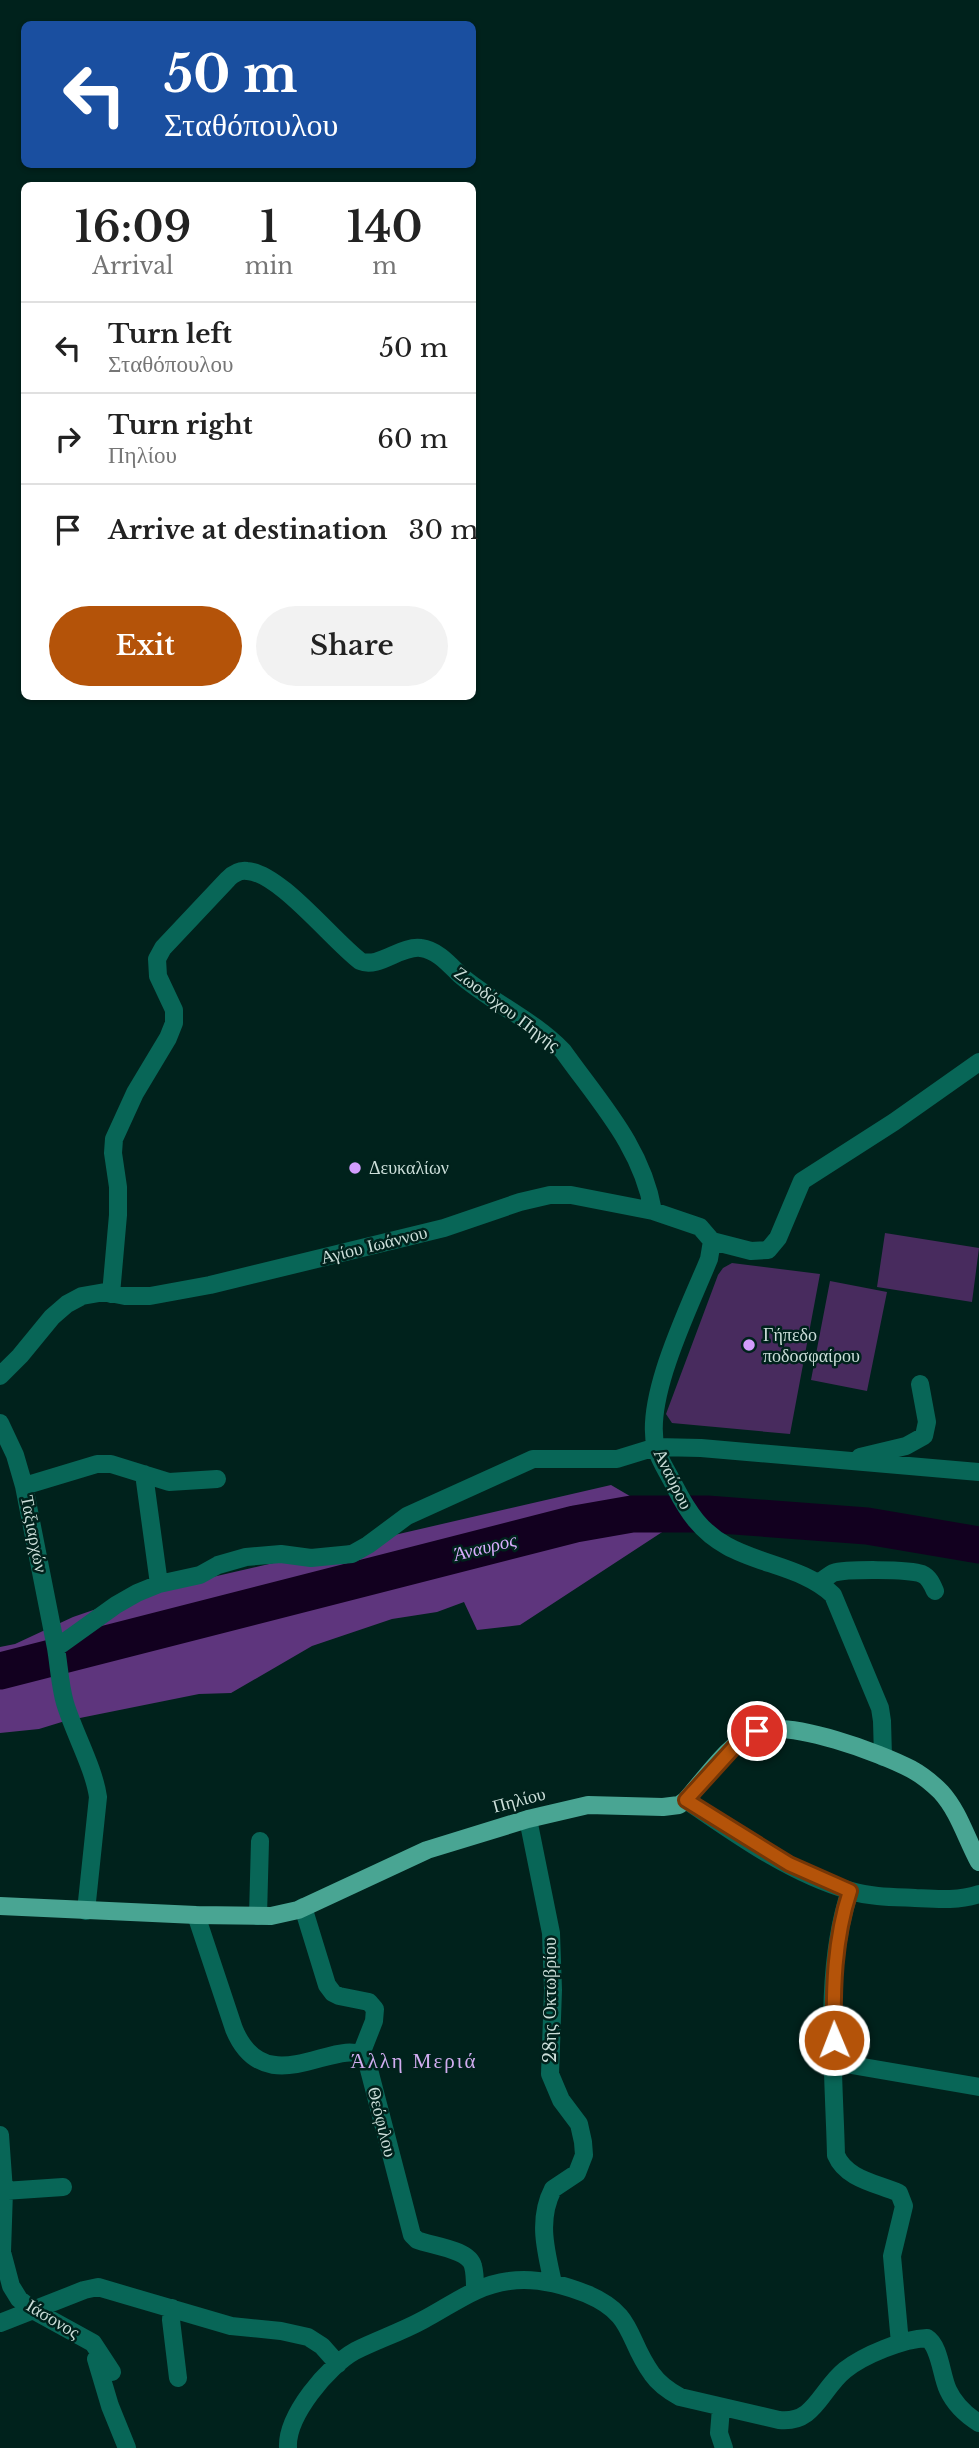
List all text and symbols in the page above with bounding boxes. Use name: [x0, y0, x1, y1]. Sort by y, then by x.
text: 50 m: [164, 44, 297, 105]
icon: left: [49, 49, 140, 140]
text: Σταθόπουλου: [164, 105, 338, 145]
text: 16:09: [74, 201, 192, 253]
text: 1: [260, 201, 278, 253]
text: 140: [346, 201, 423, 253]
text: Arrival: [92, 252, 174, 280]
text: min: [245, 252, 293, 280]
text: m: [372, 252, 397, 280]
text: Turn left: [108, 318, 232, 350]
icon: left: [49, 329, 87, 367]
text: 50 m: [379, 332, 448, 364]
text: Σταθόπουλου: [108, 350, 233, 378]
text: Turn right: [108, 409, 253, 441]
icon: right: [49, 420, 87, 458]
text: 60 m: [377, 423, 448, 455]
text: Πηλίου: [108, 441, 177, 469]
icon: arrive: [49, 511, 87, 549]
text: Arrive at destination: [108, 514, 388, 546]
text: 30 m: [409, 514, 478, 546]
button: Exit: [49, 606, 242, 686]
button: Share: [256, 606, 448, 686]
street label: Ζωοδόχου Πηγής: [450, 962, 564, 1056]
place label: Δευκαλίων: [369, 1157, 449, 1179]
marker: Δευκαλίων: [347, 1160, 363, 1176]
street label: Αγίου Ιωάννου: [318, 1221, 430, 1269]
place label: Γήπεδο ποδοσφαίρου: [763, 1324, 860, 1367]
marker: Γήπεδο ποδοσφαίρου: [741, 1337, 757, 1353]
street label: Αναύρου: [649, 1445, 697, 1513]
street label: Ταξιαρχών: [16, 1494, 52, 1574]
water label: Άναυρος: [449, 1528, 519, 1566]
pin: [727, 1701, 787, 1761]
icon: arrive: [738, 1712, 776, 1750]
street label: Πηλίου: [490, 1782, 548, 1818]
street label: 28ης Οκτωβρίου: [539, 1937, 561, 2063]
position arrow: [797, 2003, 871, 2077]
district label: Άλλη Μεριά: [351, 2048, 477, 2074]
street label: Θεόφιλου: [363, 2085, 401, 2159]
street label: Ιάσονος: [22, 2295, 84, 2343]

